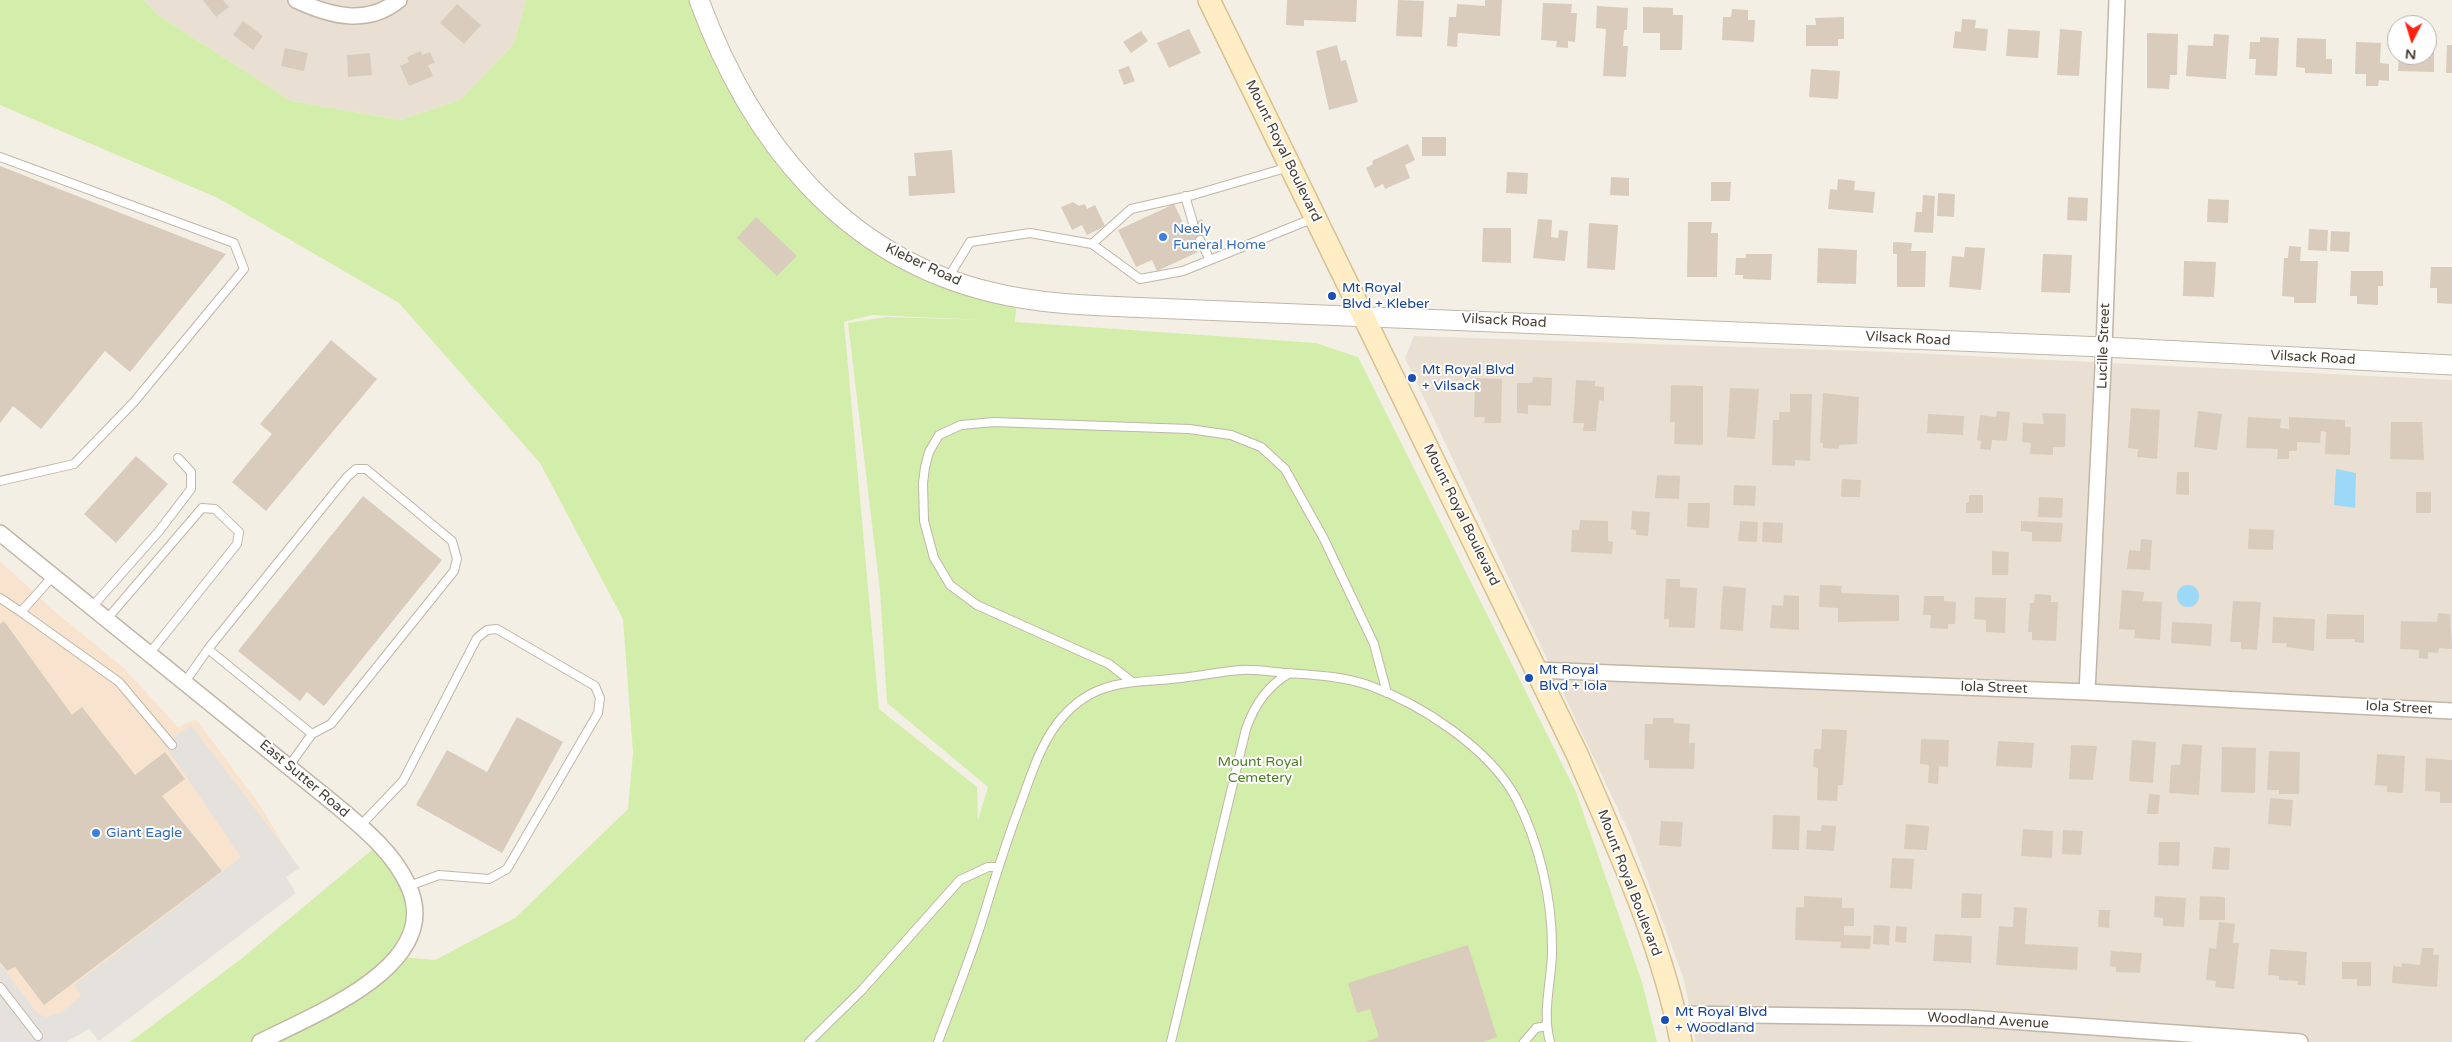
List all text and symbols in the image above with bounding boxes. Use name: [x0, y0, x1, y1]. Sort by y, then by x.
north arrow: [2387, 15, 2437, 65]
text: N: [2404, 45, 2417, 63]
street label: Mount Royal Boulevard: [1241, 77, 1325, 225]
place label: Neely Funeral Home: [1173, 221, 1266, 253]
marker: Neely Funeral Home: [1157, 231, 1169, 243]
street label: Kleber Road: [882, 240, 964, 290]
place label: Mt Royal Blvd + Kleber: [1342, 280, 1429, 312]
marker: Mt Royal Blvd + Kleber: [1326, 290, 1338, 302]
street label: Lucille Street: [2094, 303, 2114, 389]
street label: Vilsack Road: [1461, 310, 1547, 332]
street label: Vilsack Road: [1865, 328, 1951, 350]
street label: Vilsack Road: [2270, 347, 2356, 369]
place label: Mt Royal Blvd + Vilsack: [1422, 362, 1514, 394]
marker: Mt Royal Blvd + Vilsack: [1406, 372, 1418, 384]
street label: Mount Royal Boulevard: [1419, 441, 1503, 589]
place label: Mt Royal Blvd + Iola: [1539, 662, 1607, 694]
marker: Mt Royal Blvd + Iola: [1523, 672, 1535, 684]
street label: Iola Street: [1960, 678, 2028, 698]
street label: Iola Street: [2365, 698, 2433, 718]
street label: East Sutter Road: [256, 737, 352, 821]
park label: Mount Royal Cemetery: [1218, 754, 1302, 786]
street label: Mount Royal Boulevard: [1593, 807, 1665, 959]
place label: Giant Eagle: [106, 825, 182, 841]
marker: Giant Eagle: [90, 827, 102, 839]
place label: Mt Royal Blvd + Woodland: [1675, 1004, 1767, 1036]
street label: Woodland Avenue: [1927, 1009, 2049, 1033]
marker: Mt Royal Blvd + Woodland: [1659, 1014, 1671, 1026]

